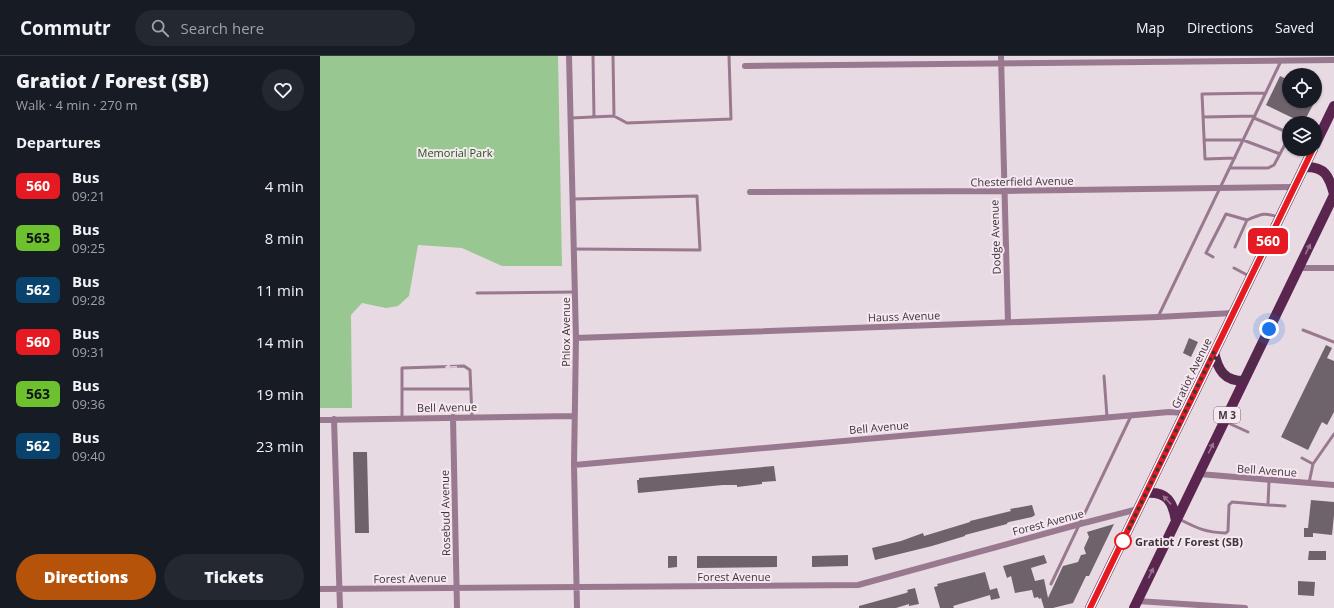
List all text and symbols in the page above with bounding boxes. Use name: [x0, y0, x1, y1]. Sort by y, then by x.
search box: [135, 10, 415, 46]
text: Commutr: [20, 15, 111, 41]
icon: search: [149, 17, 171, 39]
text: Search here: [181, 18, 264, 38]
text: Map: [1136, 18, 1165, 37]
text: Directions: [1187, 18, 1253, 37]
text: Saved: [1275, 18, 1314, 37]
text: Gratiot / Forest (SB): [16, 68, 209, 94]
map controls: [1282, 68, 1322, 156]
button: locate: [1282, 68, 1322, 108]
button: heart: [262, 69, 304, 111]
text: Walk · 4 min · 270 m: [16, 96, 138, 114]
button: layers: [1282, 116, 1322, 156]
text: Departures: [16, 132, 101, 152]
park label: Memorial Park: [418, 145, 493, 160]
text: Bus: [72, 167, 99, 187]
street label: Chesterfield Avenue: [970, 173, 1074, 189]
text: 560: [26, 176, 50, 195]
text: 4 min: [265, 176, 304, 196]
text: 09:21: [72, 187, 105, 205]
street label: Dodge Avenue: [986, 199, 1004, 275]
text: Bus: [72, 219, 99, 239]
text: 563: [26, 228, 50, 247]
text: 8 min: [265, 228, 304, 248]
line badge: 560: [1245, 228, 1291, 254]
text: 560: [1256, 231, 1280, 250]
text: 09:25: [72, 239, 105, 257]
one-way arrow: [1305, 244, 1311, 255]
text: Bus: [72, 271, 99, 291]
text: 562: [26, 280, 50, 299]
text: 11 min: [256, 280, 304, 300]
text: 09:28: [72, 291, 105, 309]
street label: Phlox Avenue: [558, 297, 573, 367]
street label: Hauss Avenue: [867, 307, 941, 325]
your location: [1259, 319, 1279, 339]
text: Bus: [72, 323, 99, 343]
text: 560: [26, 332, 50, 351]
text: 14 min: [256, 332, 304, 352]
street label: Gratiot Avenue: [1167, 335, 1215, 411]
text: 09:31: [72, 343, 105, 361]
one-way arrow: [445, 363, 457, 370]
text: Bus: [72, 375, 99, 395]
text: 563: [26, 384, 50, 403]
text: 19 min: [256, 384, 304, 404]
text: 09:36: [72, 395, 105, 413]
street label: Bell Avenue: [417, 399, 477, 415]
road number: M 3: [1214, 407, 1240, 423]
street label: Bell Avenue: [848, 417, 910, 437]
text: Bus: [72, 427, 99, 447]
text: 562: [26, 436, 50, 455]
text: 23 min: [256, 436, 304, 456]
one-way arrow: [1208, 442, 1214, 454]
text: 09:40: [72, 447, 105, 465]
street label: Bell Avenue: [1237, 460, 1297, 480]
street label: Rosebud Avenue: [437, 470, 453, 556]
one-way arrow: [1163, 495, 1172, 505]
street label: Forest Avenue: [1011, 505, 1085, 539]
marker: Gratiot / Forest (SB): [1114, 532, 1132, 550]
place label: Gratiot / Forest (SB): [1135, 534, 1243, 549]
button: Directions: [16, 554, 156, 600]
button: Tickets: [164, 554, 304, 600]
one-way arrow: [1148, 567, 1154, 579]
street label: Forest Avenue: [697, 569, 771, 584]
street label: Forest Avenue: [373, 570, 447, 586]

